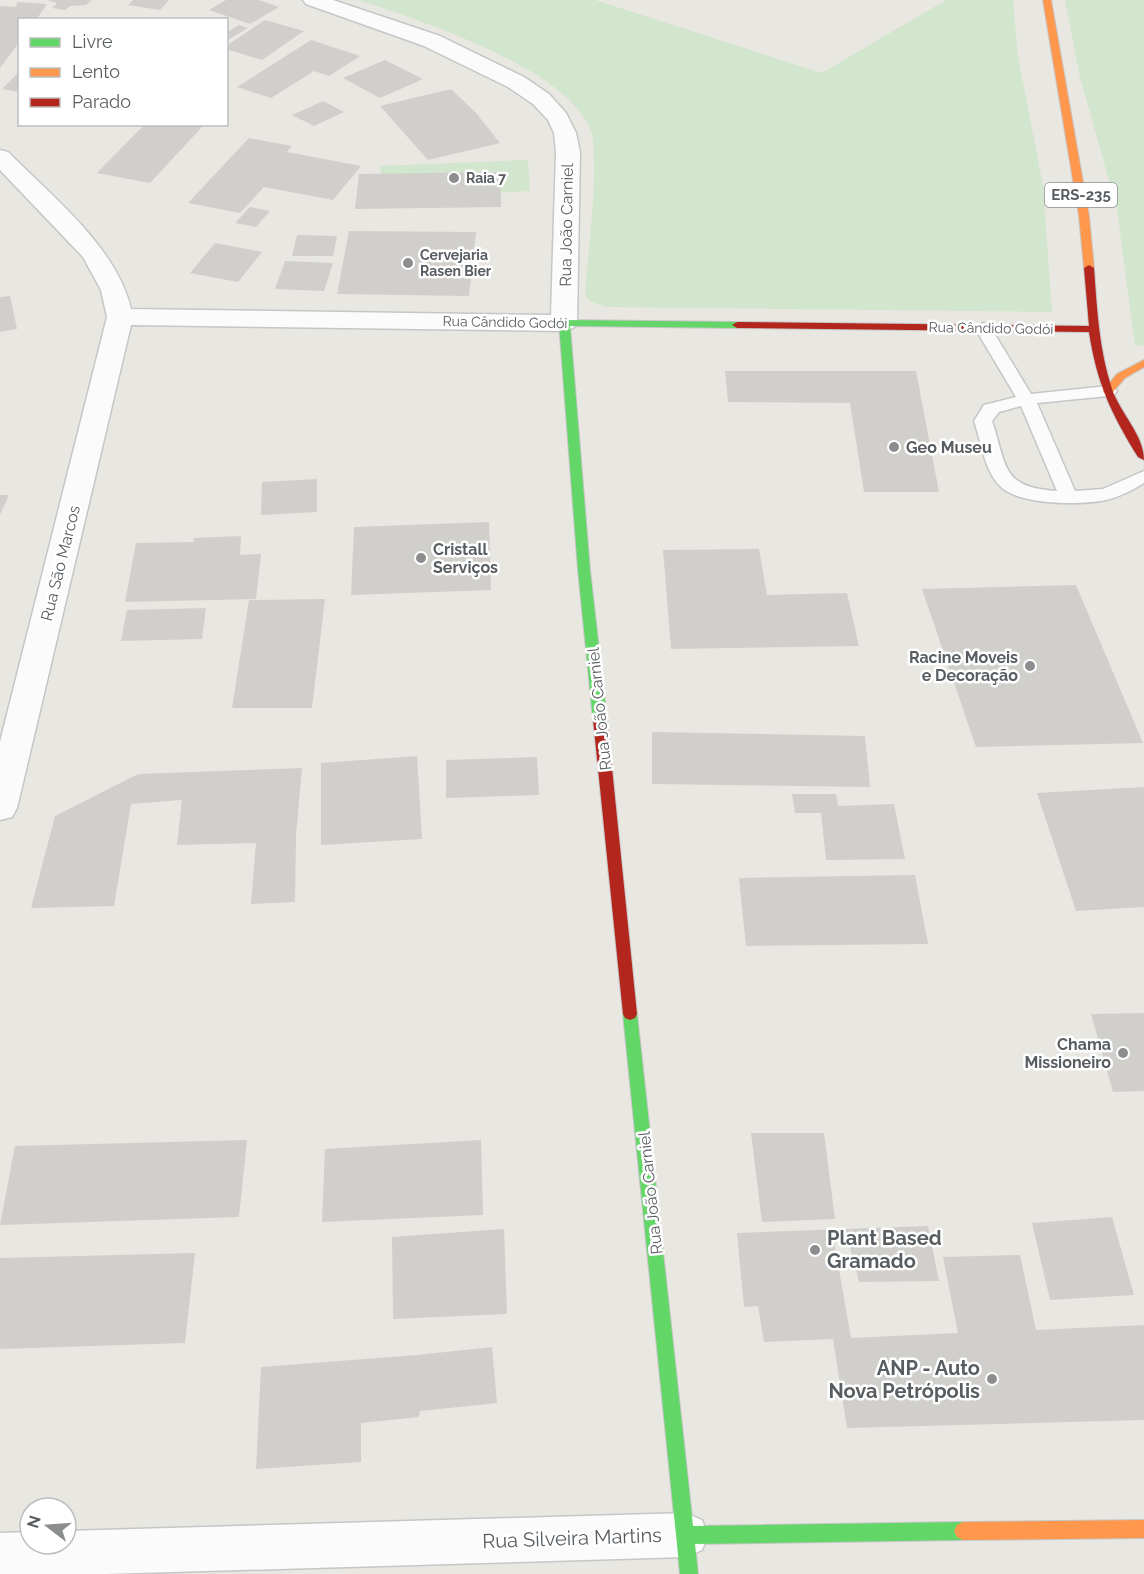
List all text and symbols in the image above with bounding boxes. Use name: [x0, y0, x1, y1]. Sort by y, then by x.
legend: [18, 18, 228, 126]
text: Livre: [72, 31, 113, 52]
text: Lento: [72, 61, 120, 82]
text: Parado: [72, 91, 131, 112]
street label: Rua João Carniel: [556, 162, 577, 287]
place label: Raia 7: [466, 170, 506, 186]
marker: Raia 7: [447, 171, 461, 185]
road number: ERS-235: [1045, 183, 1117, 207]
place label: Cervejaria Rasen Bier: [420, 247, 492, 279]
marker: Cervejaria Rasen Bier: [401, 256, 415, 270]
street label: Rua Cândido Godói: [442, 313, 568, 331]
street label: Rua Cândido Godói: [928, 319, 1054, 337]
place label: Geo Museu: [906, 438, 992, 457]
marker: Geo Museu: [887, 440, 901, 454]
street label: Rua São Marcos: [37, 503, 84, 623]
place label: Cristall Serviços: [433, 540, 498, 577]
marker: Cristall Serviços: [414, 551, 428, 565]
street label: Rua João Carniel: [584, 646, 615, 771]
place label: Racine Moveis e Decoração: [909, 648, 1018, 685]
marker: Racine Moveis e Decoração: [1023, 659, 1037, 673]
place label: Chama Missioneiro: [1024, 1035, 1111, 1072]
marker: Chama Missioneiro: [1116, 1046, 1130, 1060]
street label: Rua João Carniel: [635, 1130, 666, 1255]
place label: Plant Based Gramado: [827, 1226, 942, 1273]
marker: Plant Based Gramado: [808, 1243, 822, 1257]
place label: ANP - Auto Nova Petrópolis: [829, 1356, 980, 1403]
marker: ANP - Auto Nova Petrópolis: [985, 1372, 999, 1386]
north arrow: [18, 1496, 78, 1556]
text: N: [23, 1513, 45, 1530]
street label: Rua Silveira Martins: [482, 1523, 662, 1553]

